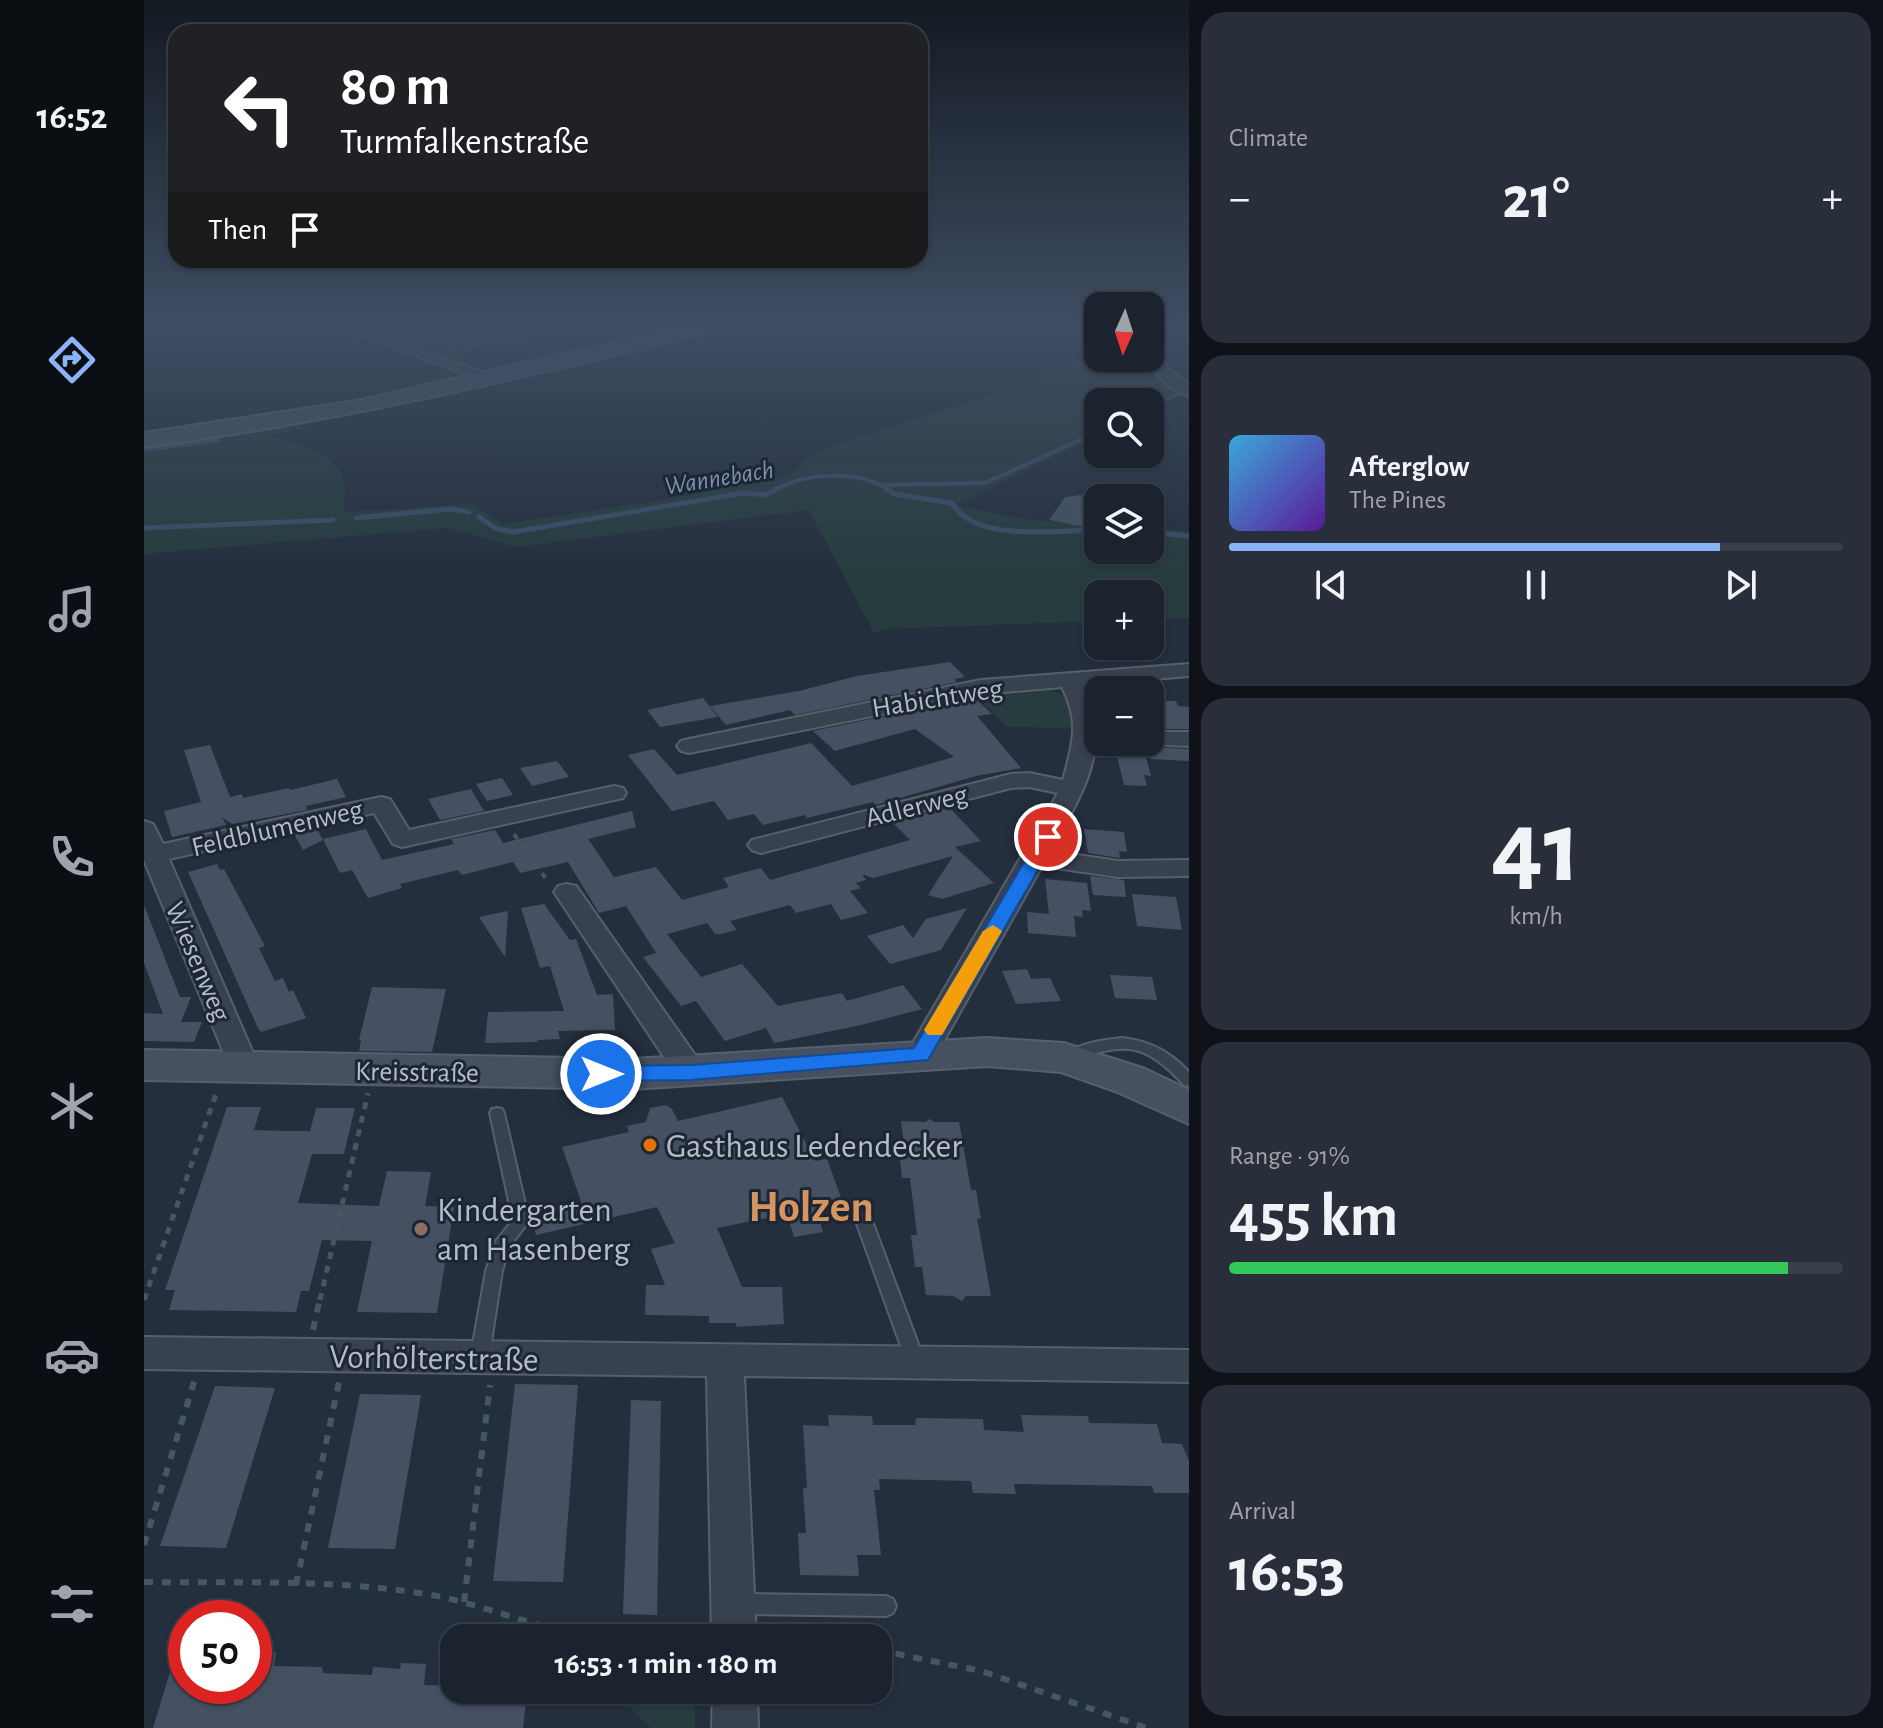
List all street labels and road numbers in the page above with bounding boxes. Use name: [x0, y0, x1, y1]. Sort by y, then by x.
street label: Habichtweg: [870, 675, 1005, 723]
street label: Adlerweg: [863, 781, 971, 833]
street label: Feldblumenweg: [189, 796, 366, 862]
street label: Wiesenweg: [160, 898, 235, 1026]
street label: Kreisstraße: [355, 1058, 479, 1088]
street label: Vorhölterstraße: [329, 1340, 539, 1378]

